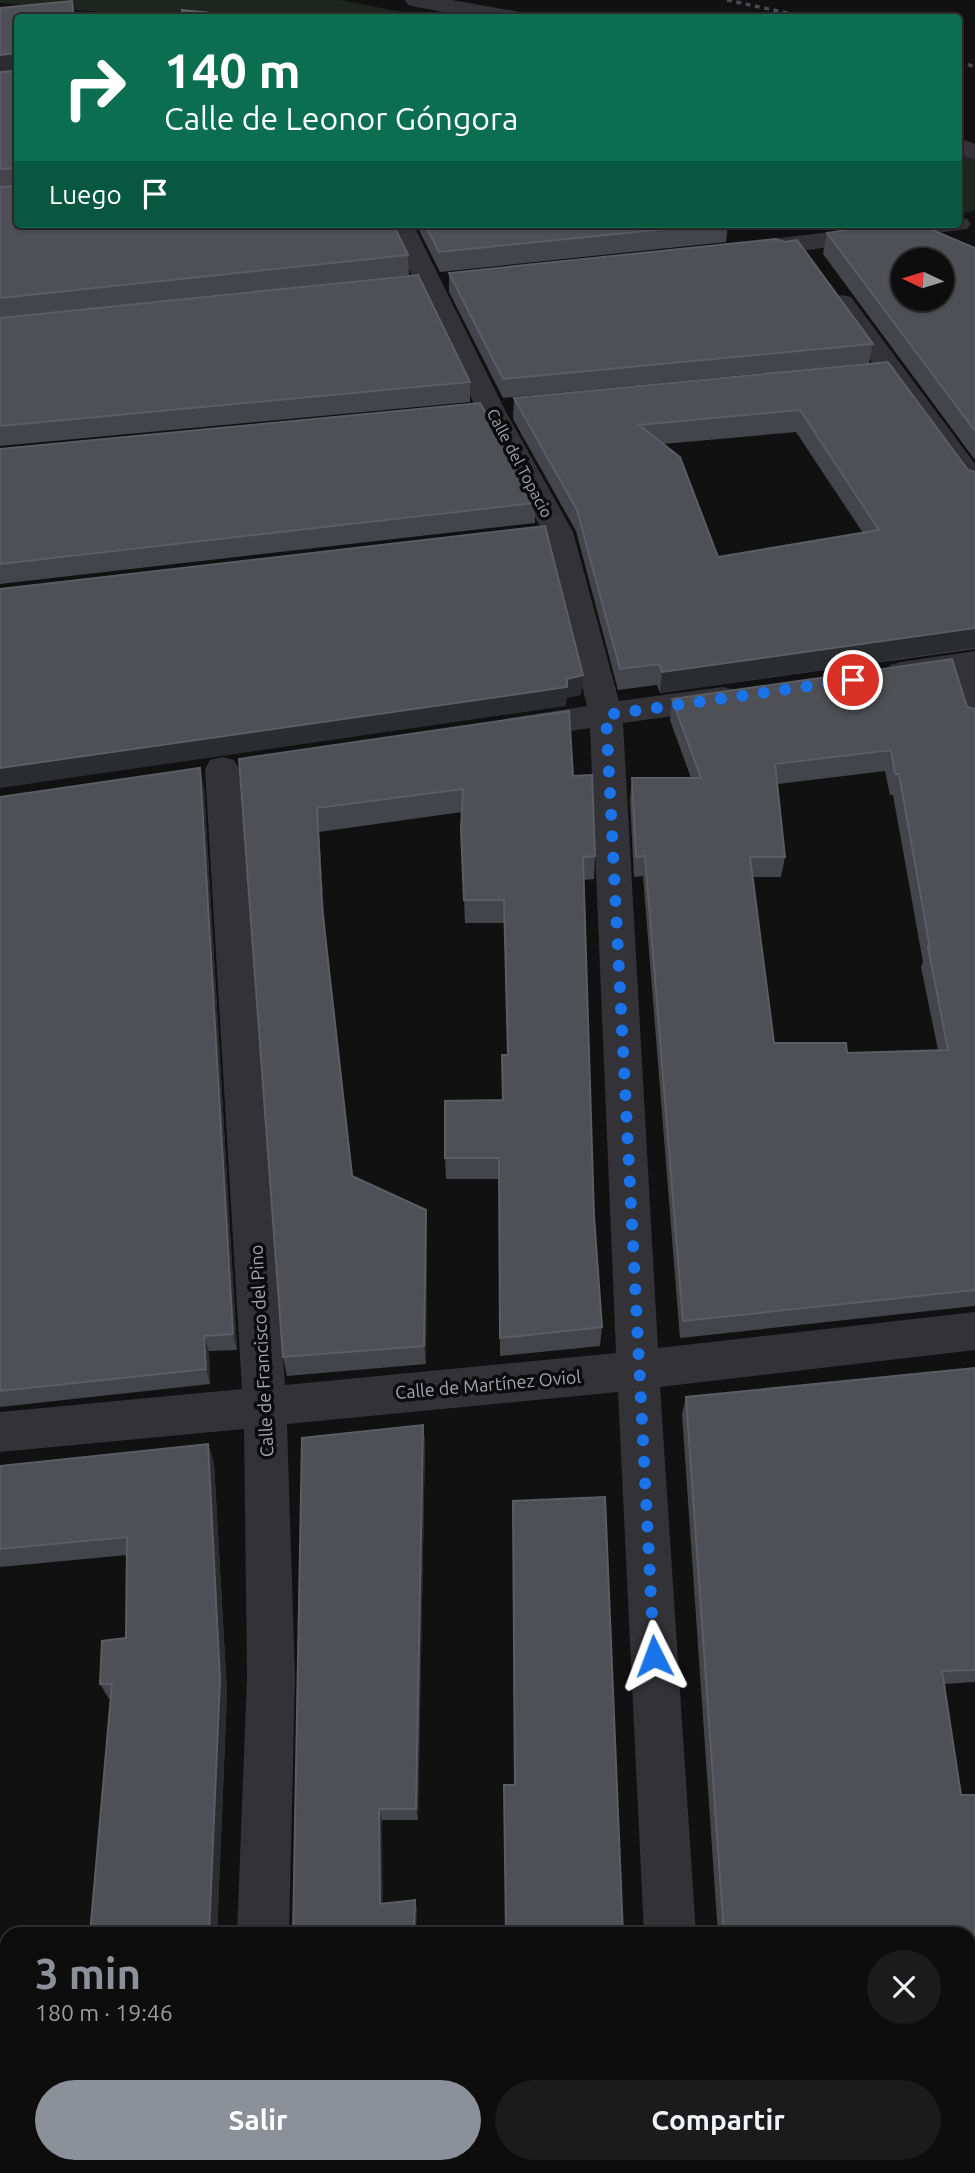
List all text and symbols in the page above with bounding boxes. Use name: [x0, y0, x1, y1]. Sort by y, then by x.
icon: right: [49, 42, 140, 133]
text: 140 m: [164, 42, 301, 97]
text: Calle de Leonor Góngora: [164, 100, 519, 136]
icon: arrive: [136, 175, 174, 213]
text: Luego: [49, 180, 122, 209]
north arrow: [891, 248, 954, 312]
map controls: [891, 248, 954, 311]
street label: Calle del Topacio: [484, 405, 556, 521]
pin: [823, 650, 883, 710]
icon: arrive: [834, 661, 872, 699]
street label: Calle de Francisco del Pino: [245, 1244, 277, 1458]
street label: Calle de Martínez Oviol: [394, 1366, 582, 1402]
position arrow: [617, 1619, 691, 1693]
text: 3 min: [35, 1950, 141, 1997]
button: close: [867, 1950, 941, 2024]
text: 180 m · 19:46: [35, 2000, 173, 2025]
button: Salir: [35, 2080, 481, 2160]
button: Compartir: [495, 2080, 941, 2160]

